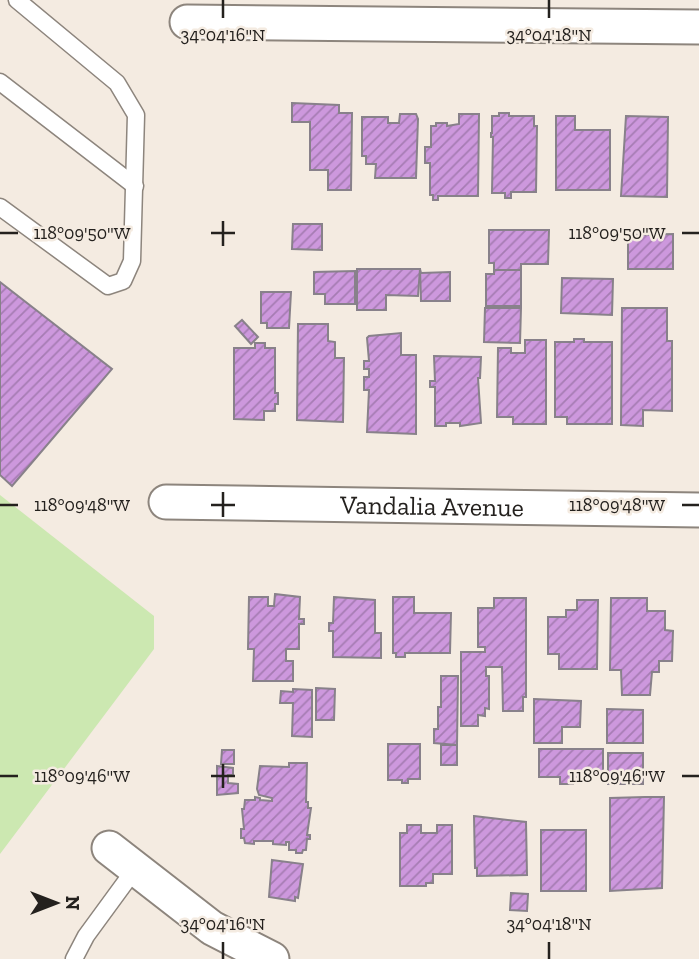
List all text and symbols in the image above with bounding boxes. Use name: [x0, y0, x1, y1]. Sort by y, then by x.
text: 34°04'16"N: [181, 24, 265, 46]
text: 34°04'18"N: [507, 24, 591, 46]
text: 118°09'50"W: [33, 222, 131, 244]
text: 118°09'50"W: [568, 222, 666, 244]
street label: Vandalia Avenue: [339, 489, 524, 523]
text: 118°09'48"W: [34, 494, 130, 516]
text: 118°09'48"W: [569, 494, 665, 516]
text: 118°09'46"W: [34, 765, 130, 787]
text: 118°09'46"W: [569, 765, 665, 787]
north arrow: [21, 868, 91, 938]
text: N: [61, 896, 84, 910]
text: 34°04'16"N: [181, 913, 265, 935]
text: 34°04'18"N: [507, 913, 591, 935]

